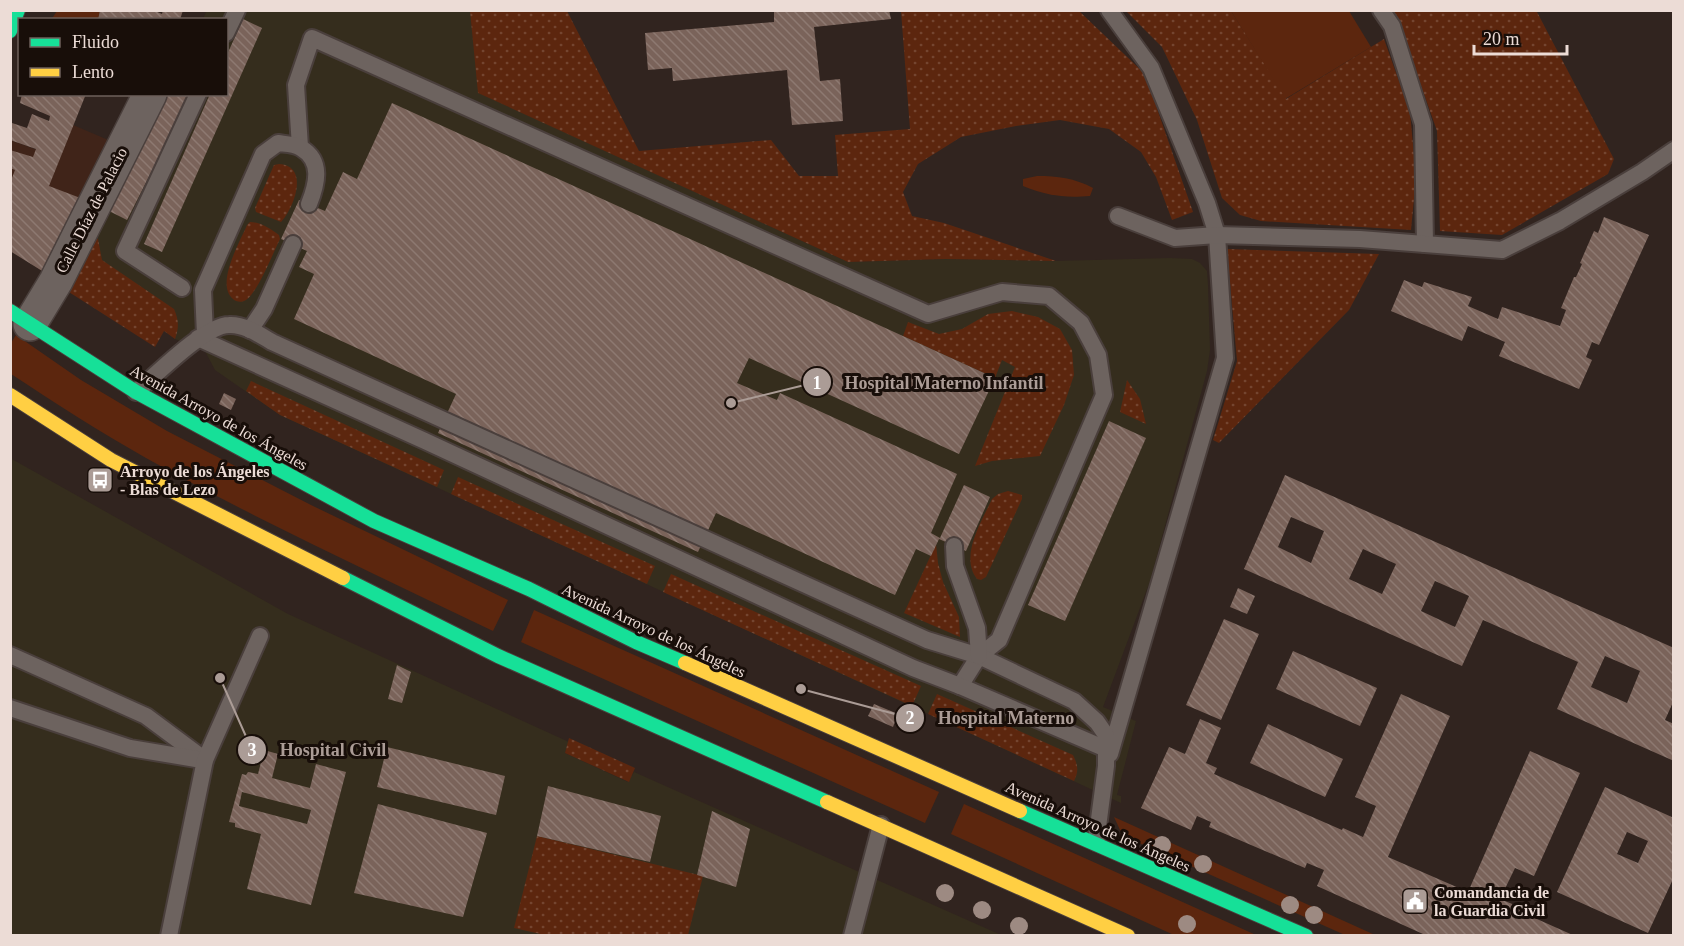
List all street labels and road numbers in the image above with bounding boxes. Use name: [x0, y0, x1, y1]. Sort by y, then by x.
street label: Calle Díaz de Palacio: [53, 145, 130, 276]
street label: Avenida Arroyo de los Ángeles: [126, 361, 311, 474]
street label: Avenida Arroyo de los Ángeles: [559, 579, 749, 681]
street label: Avenida Arroyo de los Ángeles: [1002, 777, 1193, 876]

